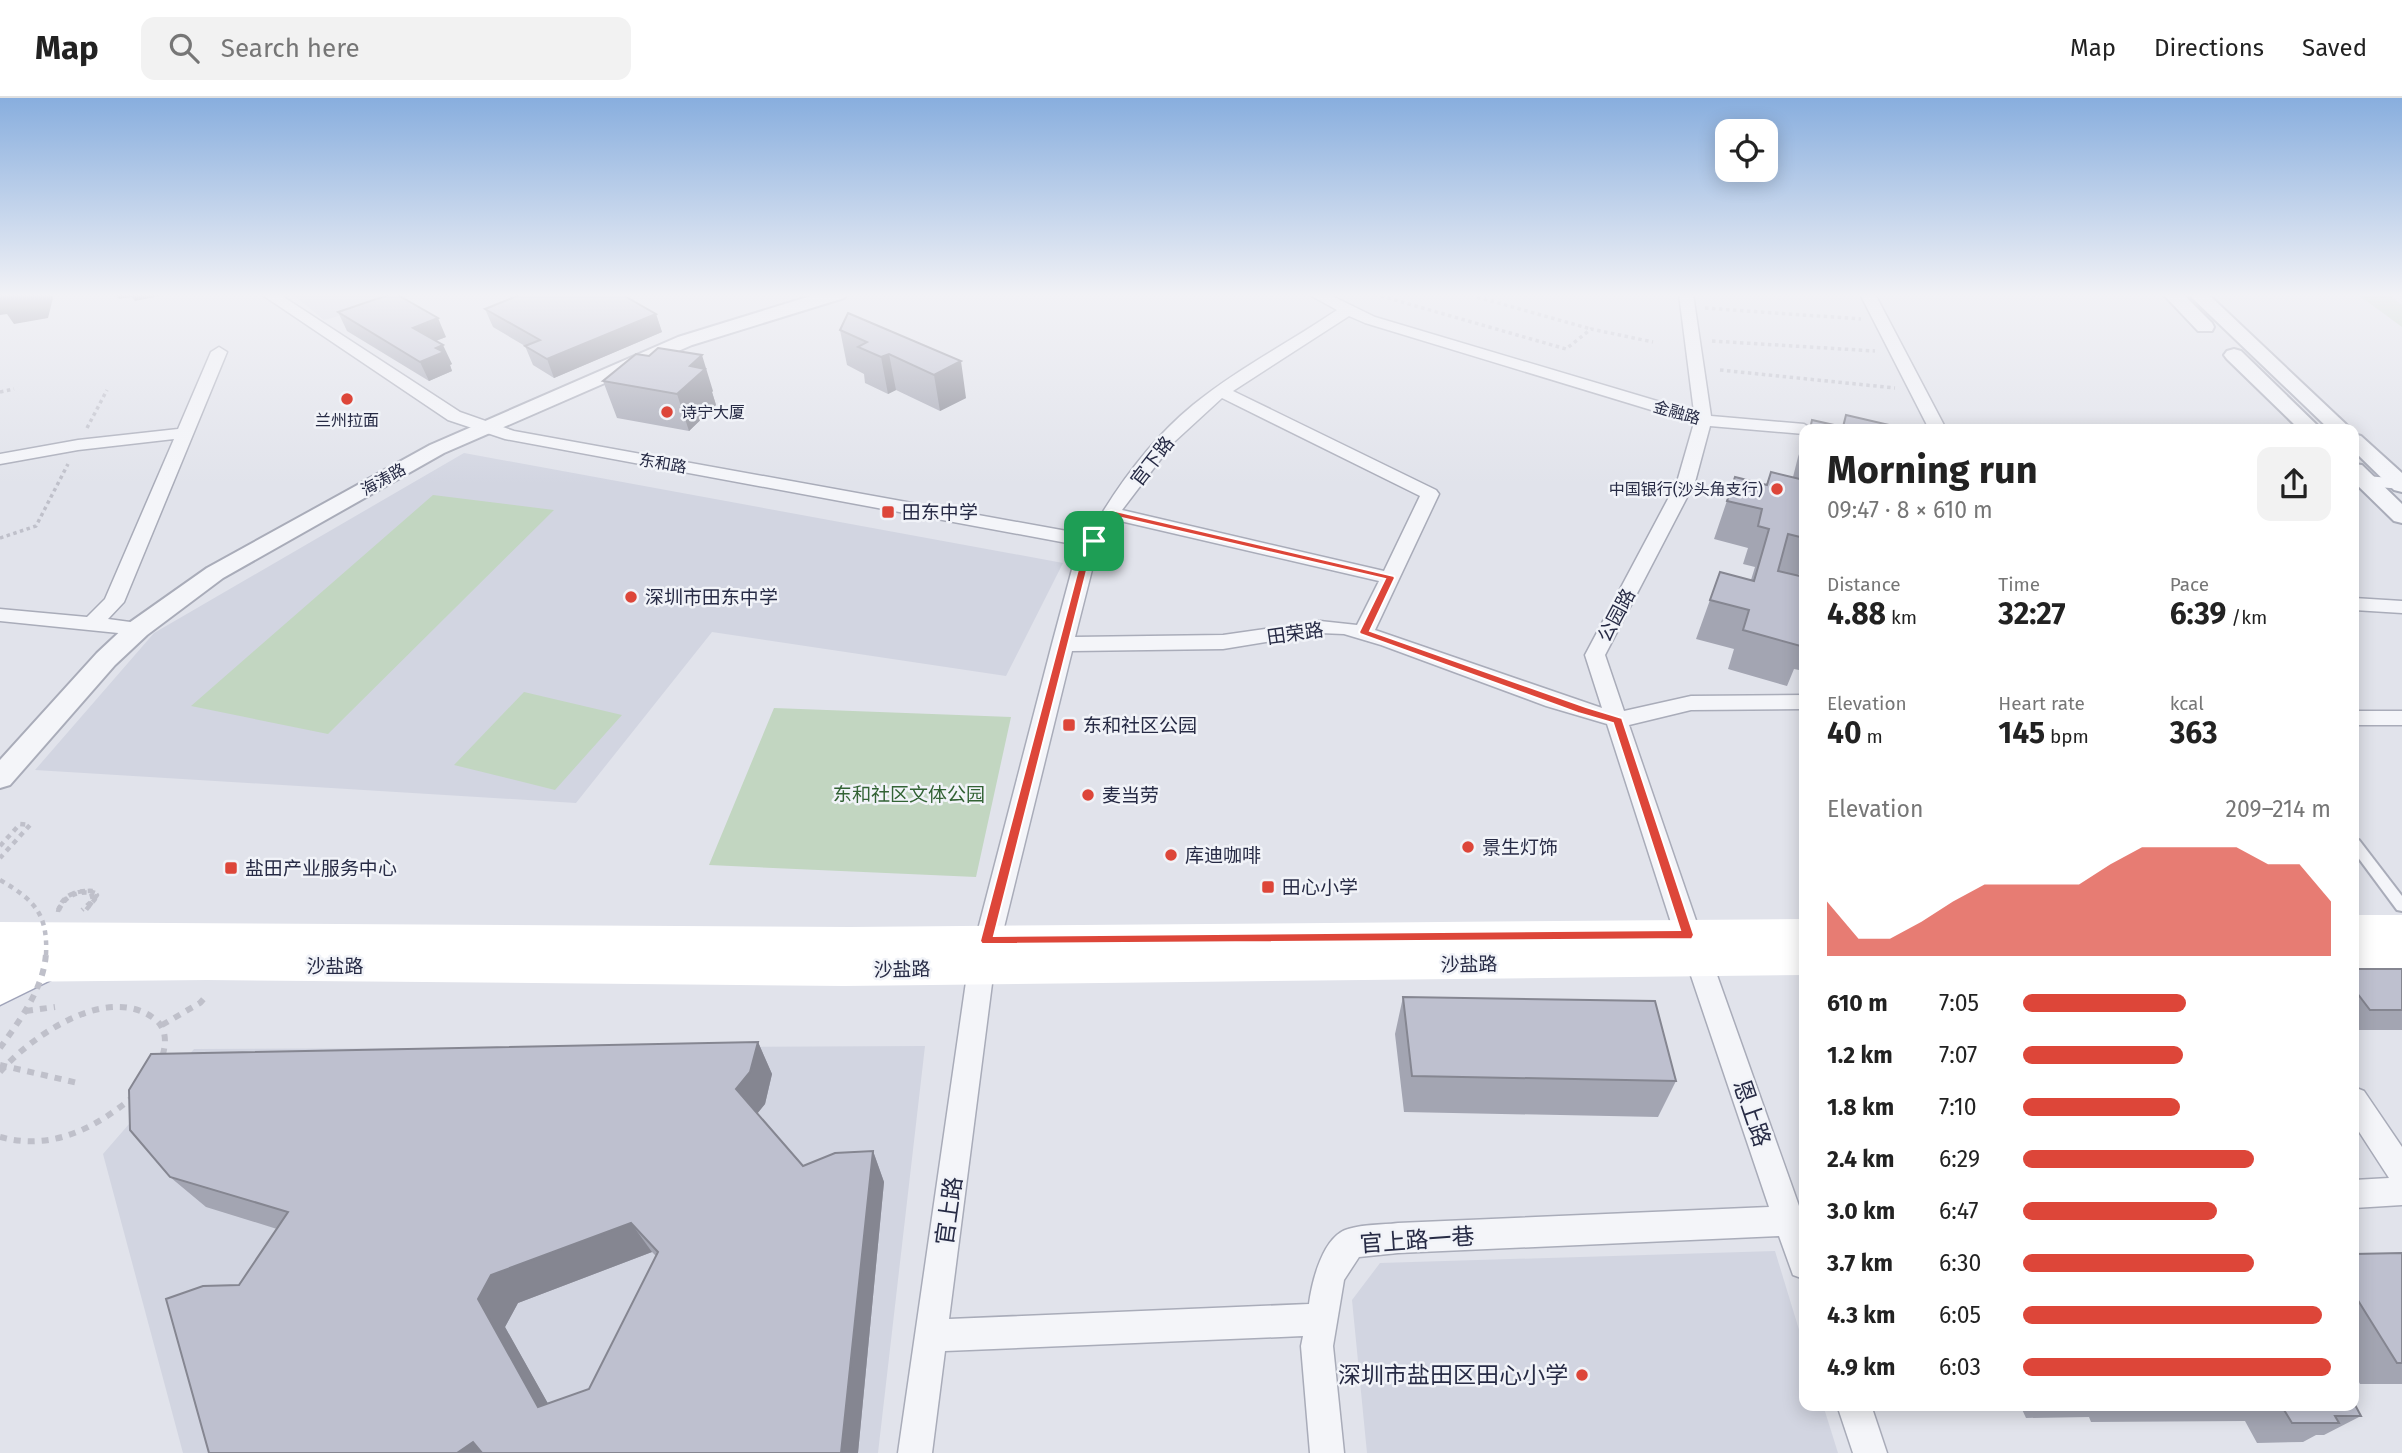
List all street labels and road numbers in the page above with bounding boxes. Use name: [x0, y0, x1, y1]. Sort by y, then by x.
street label: 金融路: [1651, 397, 1703, 428]
street label: 官下路: [1126, 432, 1179, 491]
street label: 东和路: [638, 450, 688, 477]
street label: 海涛路: [358, 459, 409, 499]
street label: 公园路: [1593, 585, 1640, 646]
street label: 田荣路: [1265, 618, 1325, 649]
street label: 沙盐路: [1440, 953, 1498, 976]
street label: 沙盐路: [306, 955, 364, 978]
street label: 沙盐路: [873, 958, 931, 981]
street label: 恩上路: [1728, 1076, 1776, 1150]
street label: 官上路: [930, 1175, 968, 1247]
street label: 官上路一巷: [1359, 1222, 1475, 1258]

